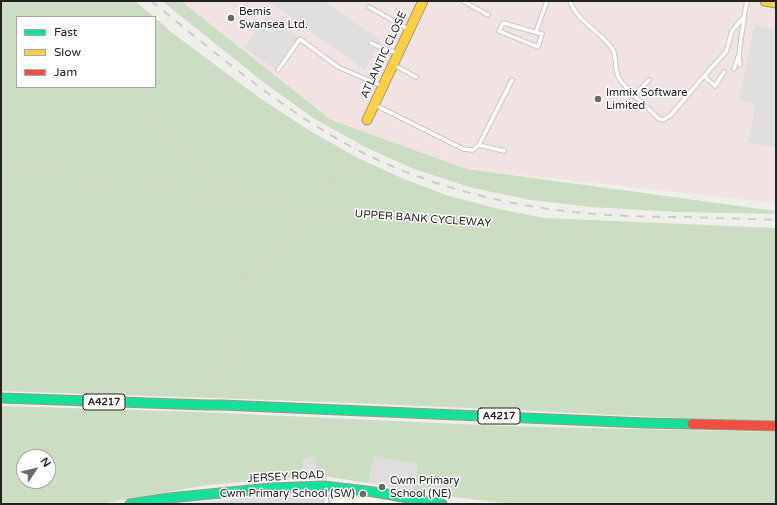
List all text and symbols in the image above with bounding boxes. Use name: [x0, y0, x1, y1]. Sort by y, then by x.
place label: Bemis Swansea Ltd.: [239, 5, 308, 31]
street label: ATLANTIC CLOSE: [358, 9, 410, 101]
marker: Bemis Swansea Ltd.: [226, 13, 236, 23]
legend: [16, 16, 156, 88]
text: Fast: [54, 25, 77, 39]
text: Slow: [54, 45, 81, 59]
text: Jam: [54, 65, 77, 79]
place label: Immix Software Limited: [606, 86, 688, 112]
marker: Immix Software Limited: [593, 94, 603, 104]
street label: UPPER BANK CYCLEWAY: [354, 208, 492, 230]
road number: A4217: [83, 394, 125, 410]
road number: A4217: [478, 408, 520, 424]
north arrow: [16, 449, 56, 489]
text: N: [38, 455, 53, 470]
street label: JERSEY ROAD: [247, 468, 325, 486]
place label: Cwm Primary School (NE): [390, 474, 459, 500]
marker: Cwm Primary School (NE): [377, 482, 387, 492]
place label: Cwm Primary School (SW): [220, 487, 355, 501]
marker: Cwm Primary School (SW): [358, 489, 368, 499]

